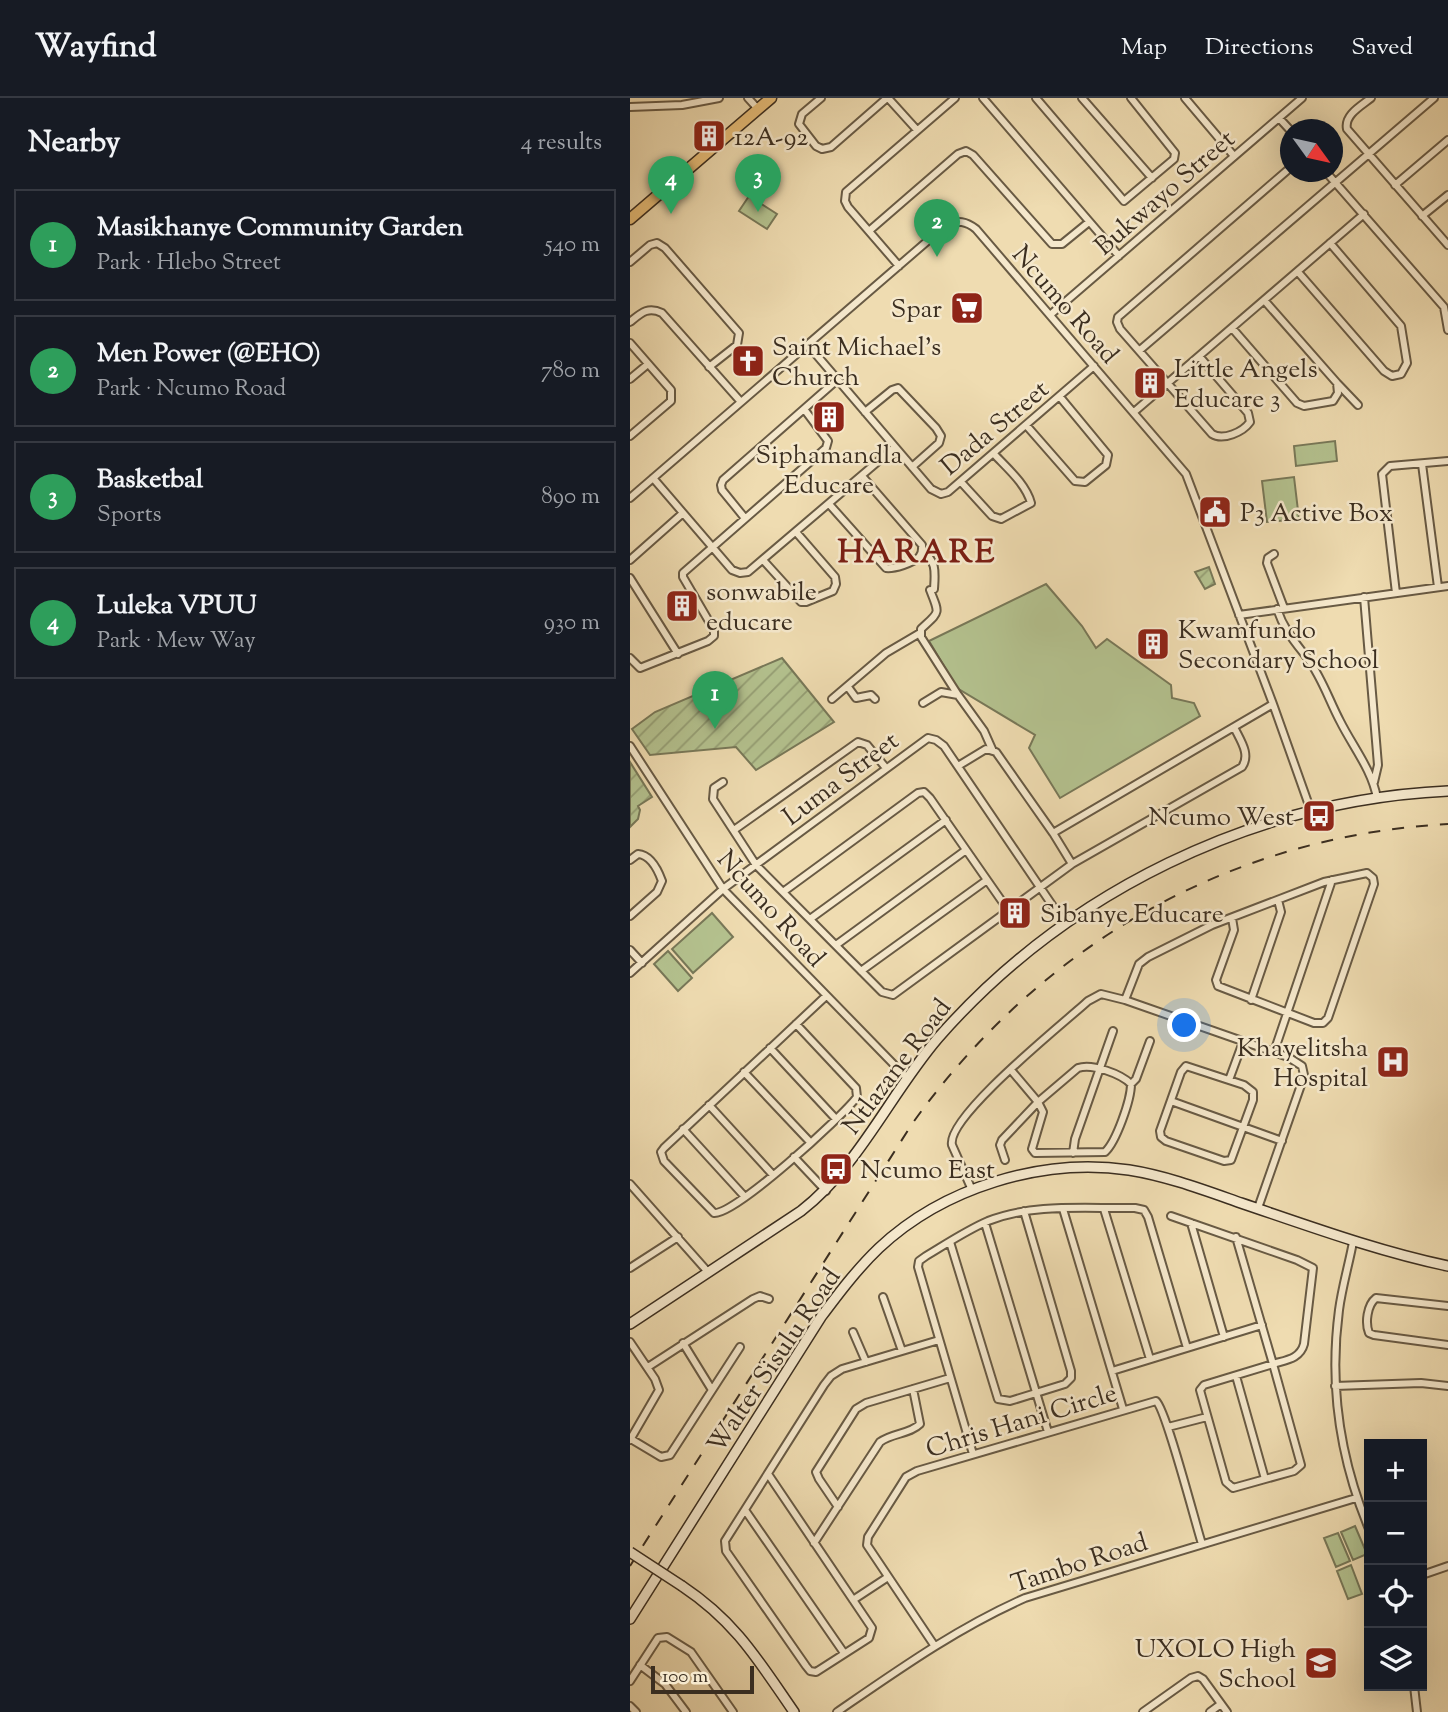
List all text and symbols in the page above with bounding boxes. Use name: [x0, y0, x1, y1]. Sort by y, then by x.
text: Wayfind: [35, 24, 157, 72]
text: Map: [1121, 31, 1167, 65]
text: Directions: [1205, 31, 1313, 65]
text: Saved: [1351, 31, 1413, 65]
building icon: 12A-92: [690, 117, 728, 155]
north arrow: [1280, 119, 1343, 182]
place label: 12A-92: [734, 120, 809, 157]
text: Nearby: [28, 122, 120, 165]
street label: Bukwayo Street: [1087, 122, 1244, 265]
text: 4 results: [521, 127, 602, 160]
pin: 3: [735, 154, 781, 212]
pin: 4: [648, 156, 694, 214]
pin: 2: [914, 199, 960, 257]
text: Masikhanye Community Garden: [97, 210, 463, 247]
text: 1: [49, 229, 57, 262]
text: 540 m: [545, 229, 600, 262]
street label: Ncumo Road: [1002, 238, 1126, 373]
text: Park · Hlebo Street: [97, 247, 281, 280]
supermarket icon: Spar: [948, 289, 986, 327]
place label: Spar: [891, 292, 942, 329]
place label: Saint Michael's Church: [772, 330, 941, 397]
text: Men Power (@EHO): [97, 336, 321, 373]
church icon: Saint Michael's Church: [729, 342, 767, 380]
place label: Little Angels Educare 3: [1174, 352, 1318, 419]
text: 2: [48, 355, 58, 388]
text: 780 m: [541, 355, 600, 388]
building icon: Little Angels Educare 3: [1131, 364, 1169, 402]
street label: Dada Street: [933, 372, 1058, 485]
text: Park · Ncumo Road: [97, 373, 286, 406]
building icon: Siphamandla Educare: [810, 398, 848, 436]
place label: Siphamandla Educare: [756, 438, 902, 505]
text: Basketbal: [97, 462, 203, 499]
text: 3: [48, 481, 58, 514]
text: 890 m: [541, 481, 600, 514]
public building icon: P3 Active Box: [1196, 493, 1234, 531]
place label: P3 Active Box: [1240, 496, 1393, 533]
text: Sports: [97, 499, 162, 532]
district label: HARARE: [837, 530, 997, 578]
place label: sonwabile educare: [706, 575, 817, 642]
building icon: sonwabile educare: [663, 587, 701, 625]
text: Luleka VPUU: [97, 588, 256, 625]
text: 4: [47, 607, 59, 640]
text: 930 m: [544, 607, 600, 640]
place label: Kwamfundo Secondary School: [1178, 613, 1379, 680]
text: Park · Mew Way: [97, 625, 256, 658]
building icon: Kwamfundo Secondary School: [1134, 625, 1172, 663]
pin: 1: [692, 671, 738, 729]
street label: Luma Street: [776, 724, 907, 836]
bus stop icon: Ncumo West: [1300, 797, 1338, 835]
place label: Ncumo West: [1148, 800, 1294, 837]
street label: Ncumo Road: [707, 843, 833, 977]
building icon: Sibanye Educare: [996, 894, 1034, 932]
place label: Sibanye Educare: [1040, 897, 1224, 934]
street label: Ntlazane Road: [835, 992, 962, 1143]
your location: [1167, 1008, 1201, 1042]
place label: Khayelitsha Hospital: [1237, 1031, 1368, 1098]
hospital icon: Khayelitsha Hospital: [1374, 1043, 1412, 1081]
bus stop icon: Ncumo East: [817, 1150, 855, 1188]
place label: Ncumo East: [860, 1153, 995, 1190]
street label: Walter Sisulu Road: [699, 1261, 851, 1462]
street label: Chris Hani Circle: [922, 1376, 1122, 1469]
map controls: [1364, 1439, 1427, 1691]
button: +: [1364, 1439, 1427, 1502]
button: −: [1364, 1502, 1427, 1565]
street label: Tambo Road: [1007, 1525, 1153, 1604]
button: locate: [1364, 1565, 1427, 1628]
button: layers: [1364, 1628, 1427, 1691]
place label: UXOLO High School: [1135, 1632, 1296, 1699]
school or university icon: UXOLO High School: [1302, 1644, 1340, 1682]
scale bar: [651, 1663, 754, 1695]
text: 100 m: [662, 1664, 708, 1691]

